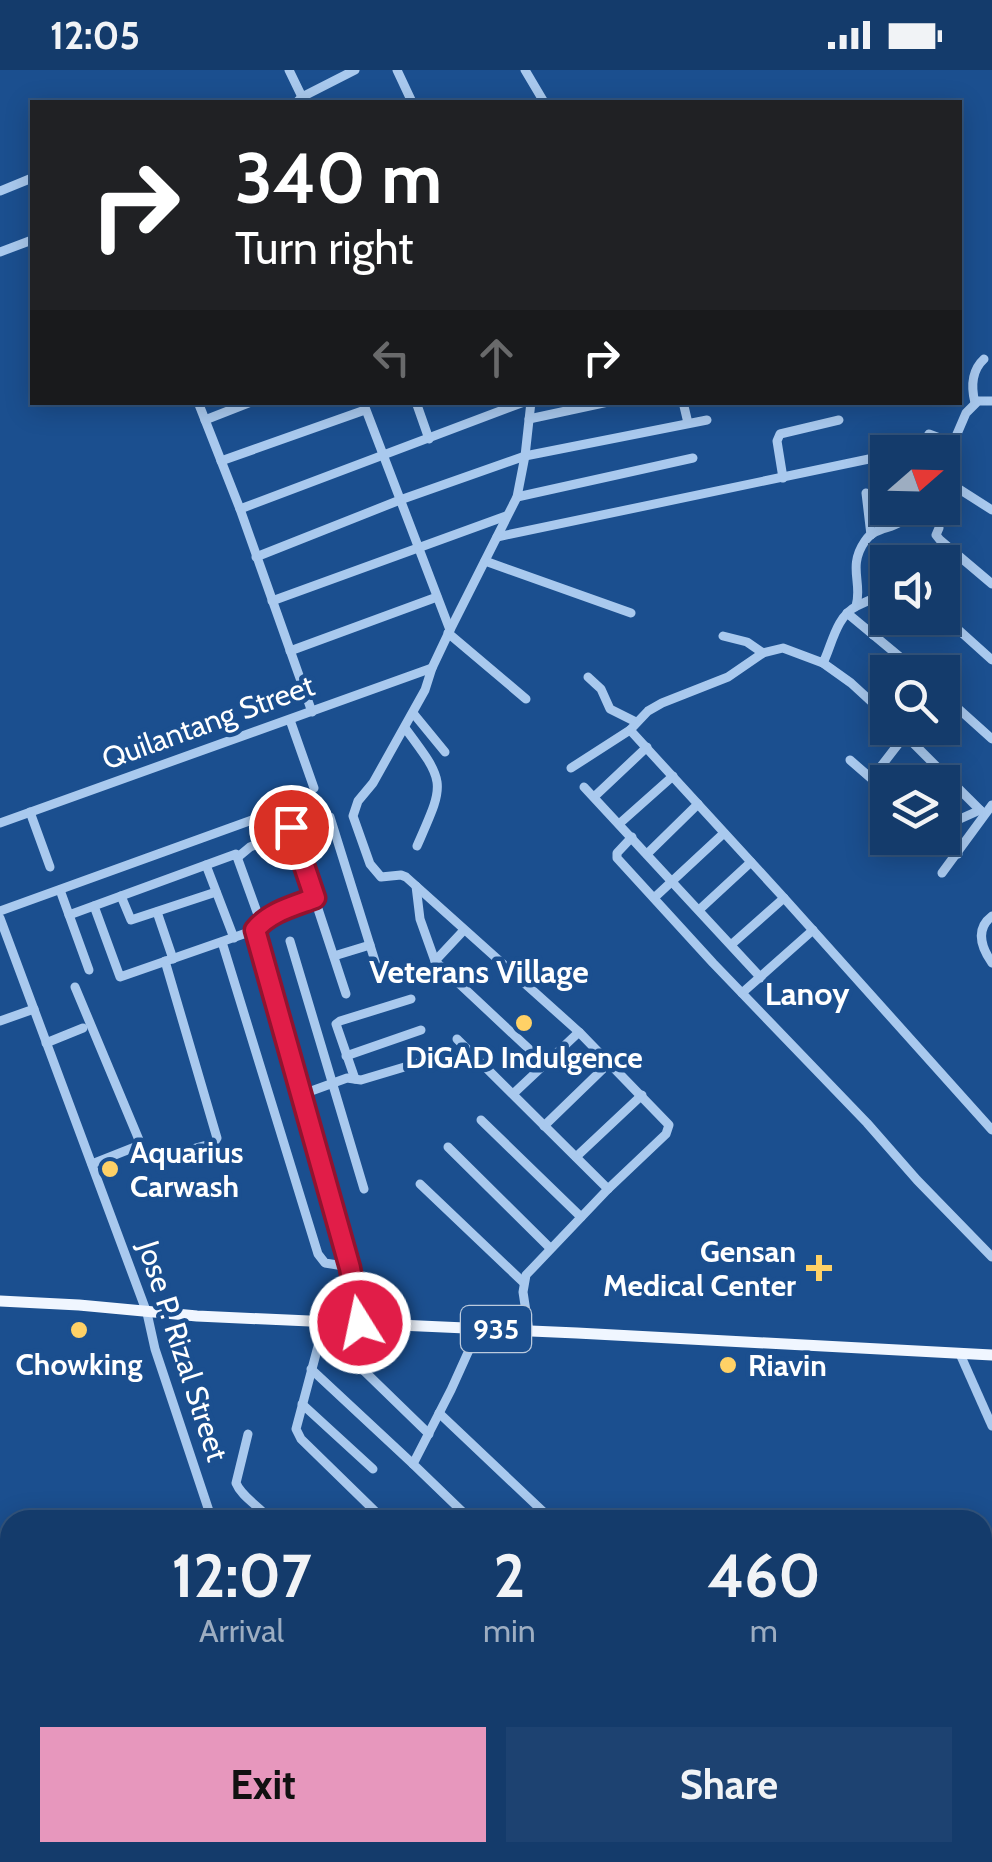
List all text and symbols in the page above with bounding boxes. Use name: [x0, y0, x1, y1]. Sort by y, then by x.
text: 12:05: [50, 12, 140, 59]
text: 340 m: [235, 135, 442, 221]
icon: right: [70, 140, 200, 270]
text: Turn right: [235, 221, 414, 275]
icon: left: [364, 330, 419, 385]
icon: ahead: [469, 330, 524, 385]
icon: right: [574, 330, 629, 385]
north arrow: [870, 435, 960, 525]
map controls: [870, 435, 960, 855]
button: sound: [870, 545, 960, 635]
button: search: [870, 655, 960, 745]
street label: Quilantang Street: [97, 666, 319, 778]
button: layers: [870, 765, 960, 855]
pin: [249, 785, 334, 870]
icon: arrive: [264, 800, 319, 855]
district label: Veterans Village: [369, 952, 589, 991]
district label: Lanoy: [765, 974, 850, 1013]
marker: DiGAD Indulgence: [513, 1012, 535, 1034]
place label: DiGAD Indulgence: [405, 1039, 643, 1076]
place label: Aquarius Carwash: [130, 1134, 243, 1205]
marker: Aquarius Carwash: [99, 1158, 121, 1180]
place label: Gensan Medical Center: [603, 1233, 796, 1304]
street label: Jose P. Rizal Street: [130, 1235, 236, 1466]
marker: Gensan Medical Center: [806, 1255, 832, 1281]
position arrow: [308, 1271, 412, 1375]
road number: 935: [461, 1306, 531, 1352]
marker: Chowking: [68, 1319, 90, 1341]
place label: Chowking: [16, 1346, 142, 1383]
place label: Riavin: [748, 1347, 827, 1384]
marker: Riavin: [717, 1354, 739, 1376]
text: 12:07: [171, 1539, 312, 1612]
text: 2: [494, 1539, 525, 1612]
text: 460: [707, 1539, 821, 1612]
text: Arrival: [199, 1611, 284, 1650]
text: min: [483, 1611, 536, 1650]
text: m: [750, 1611, 778, 1650]
button: Exit: [40, 1727, 486, 1842]
button: Share: [506, 1727, 952, 1842]

